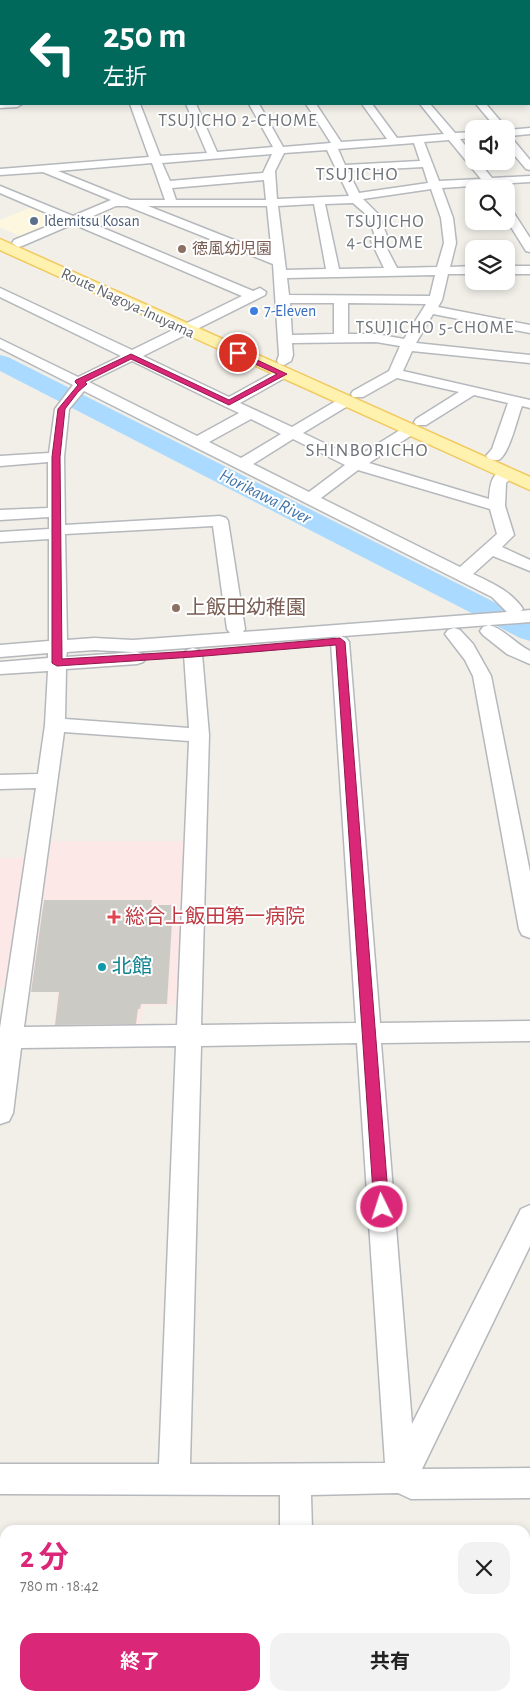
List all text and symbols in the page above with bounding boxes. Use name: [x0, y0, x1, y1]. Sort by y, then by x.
text: 250 m: [103, 19, 186, 54]
icon: left: [20, 20, 85, 85]
text: 左折: [103, 66, 147, 88]
district label: TSUJICHO 2-CHOME: [158, 112, 318, 130]
map controls: [465, 120, 515, 290]
button: sound: [465, 120, 515, 170]
district label: TSUJICHO: [315, 165, 399, 184]
button: search: [465, 180, 515, 230]
place label: Idemitsu Kosan: [44, 213, 140, 229]
district label: TSUJICHO 4-CHOME: [345, 213, 425, 252]
marker: Idemitsu Kosan: [28, 215, 40, 227]
place label: 徳風幼児園: [192, 240, 272, 257]
button: layers: [465, 240, 515, 290]
marker: 徳風幼児園: [176, 243, 188, 255]
street label: Route Nagoya-Inuyama: [58, 265, 197, 342]
place label: 7-Eleven: [264, 303, 316, 319]
marker: 7-Eleven: [248, 305, 260, 317]
district label: TSUJICHO 5-CHOME: [356, 319, 514, 337]
pin: [217, 332, 259, 374]
icon: arrive: [224, 339, 252, 367]
district label: SHINBORICHO: [305, 441, 429, 460]
water label: Horikawa River: [216, 466, 315, 528]
place label: 上飯田幼稚園: [186, 597, 306, 618]
marker: 上飯田幼稚園: [170, 602, 182, 614]
place label: 総合上飯田第一病院: [125, 905, 305, 927]
marker: 総合上飯田第一病院: [107, 910, 121, 924]
place label: 北館: [112, 956, 152, 977]
marker: 北館: [96, 961, 108, 973]
position arrow: [355, 1180, 407, 1232]
button: close: [458, 1542, 510, 1594]
text: 2 分: [20, 1543, 69, 1573]
text: 780 m · 18:42: [20, 1578, 99, 1594]
button: 終了: [20, 1633, 260, 1691]
button: 共有: [270, 1633, 510, 1691]

